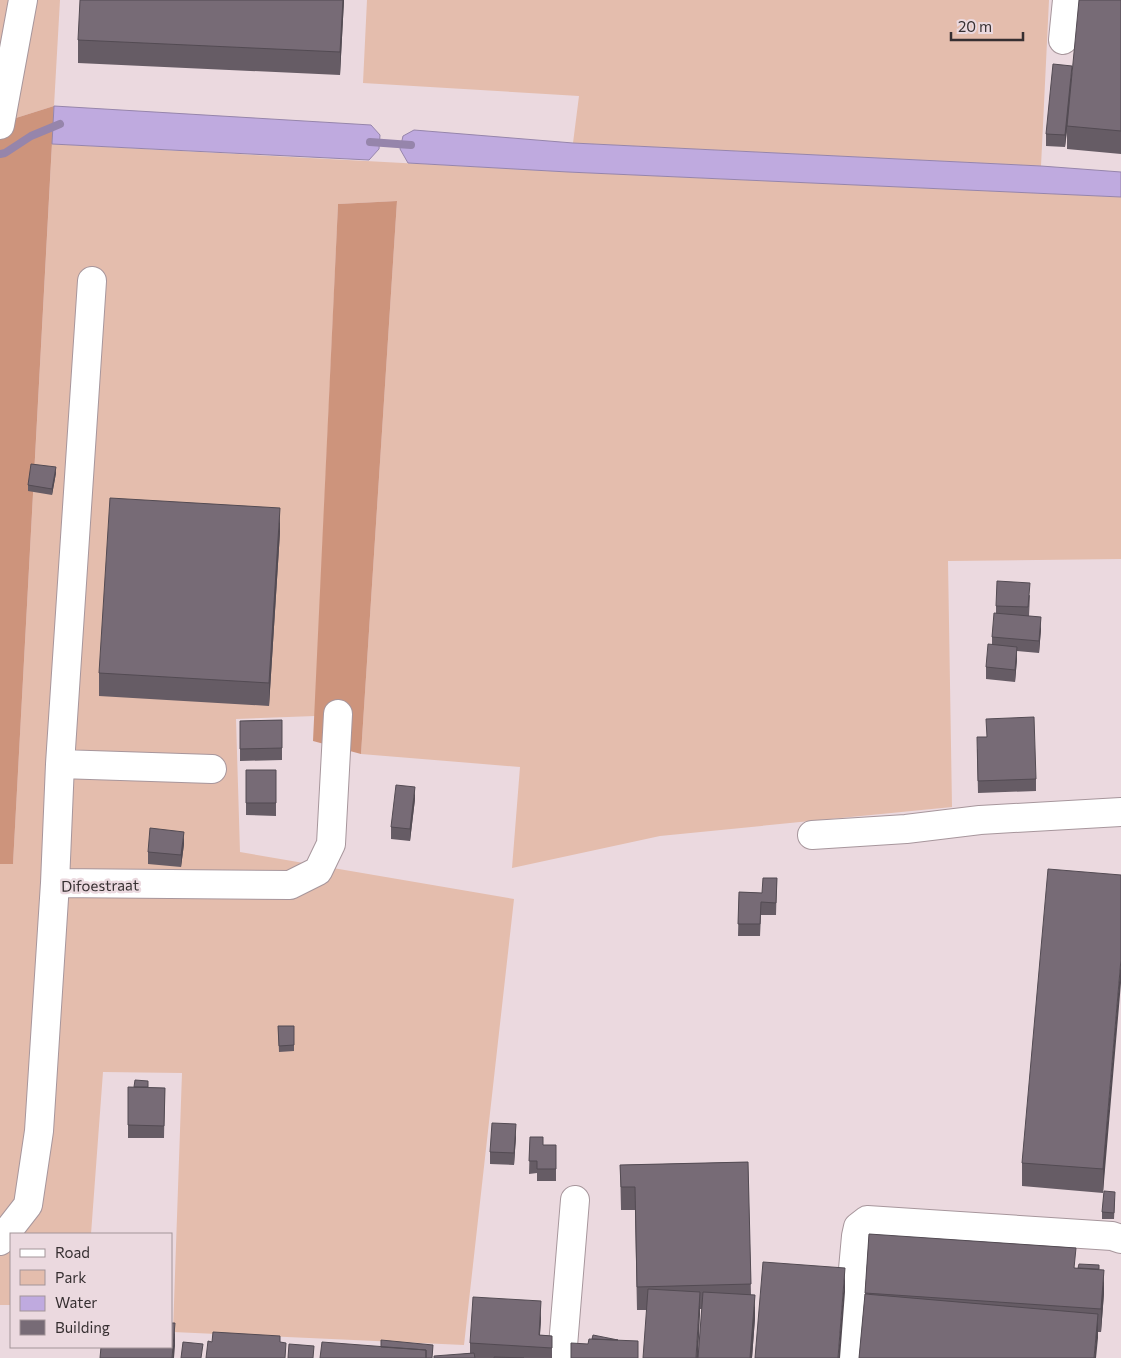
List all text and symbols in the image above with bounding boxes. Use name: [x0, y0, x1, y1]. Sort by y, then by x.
scale bar: [951, 10, 1024, 42]
text: 20 m: [958, 17, 992, 35]
street label: Difoestraat: [61, 875, 139, 895]
legend: [10, 1233, 172, 1348]
text: Road: [55, 1243, 90, 1261]
text: Park: [55, 1268, 86, 1286]
text: Water: [55, 1293, 97, 1311]
text: Building: [55, 1318, 110, 1336]

